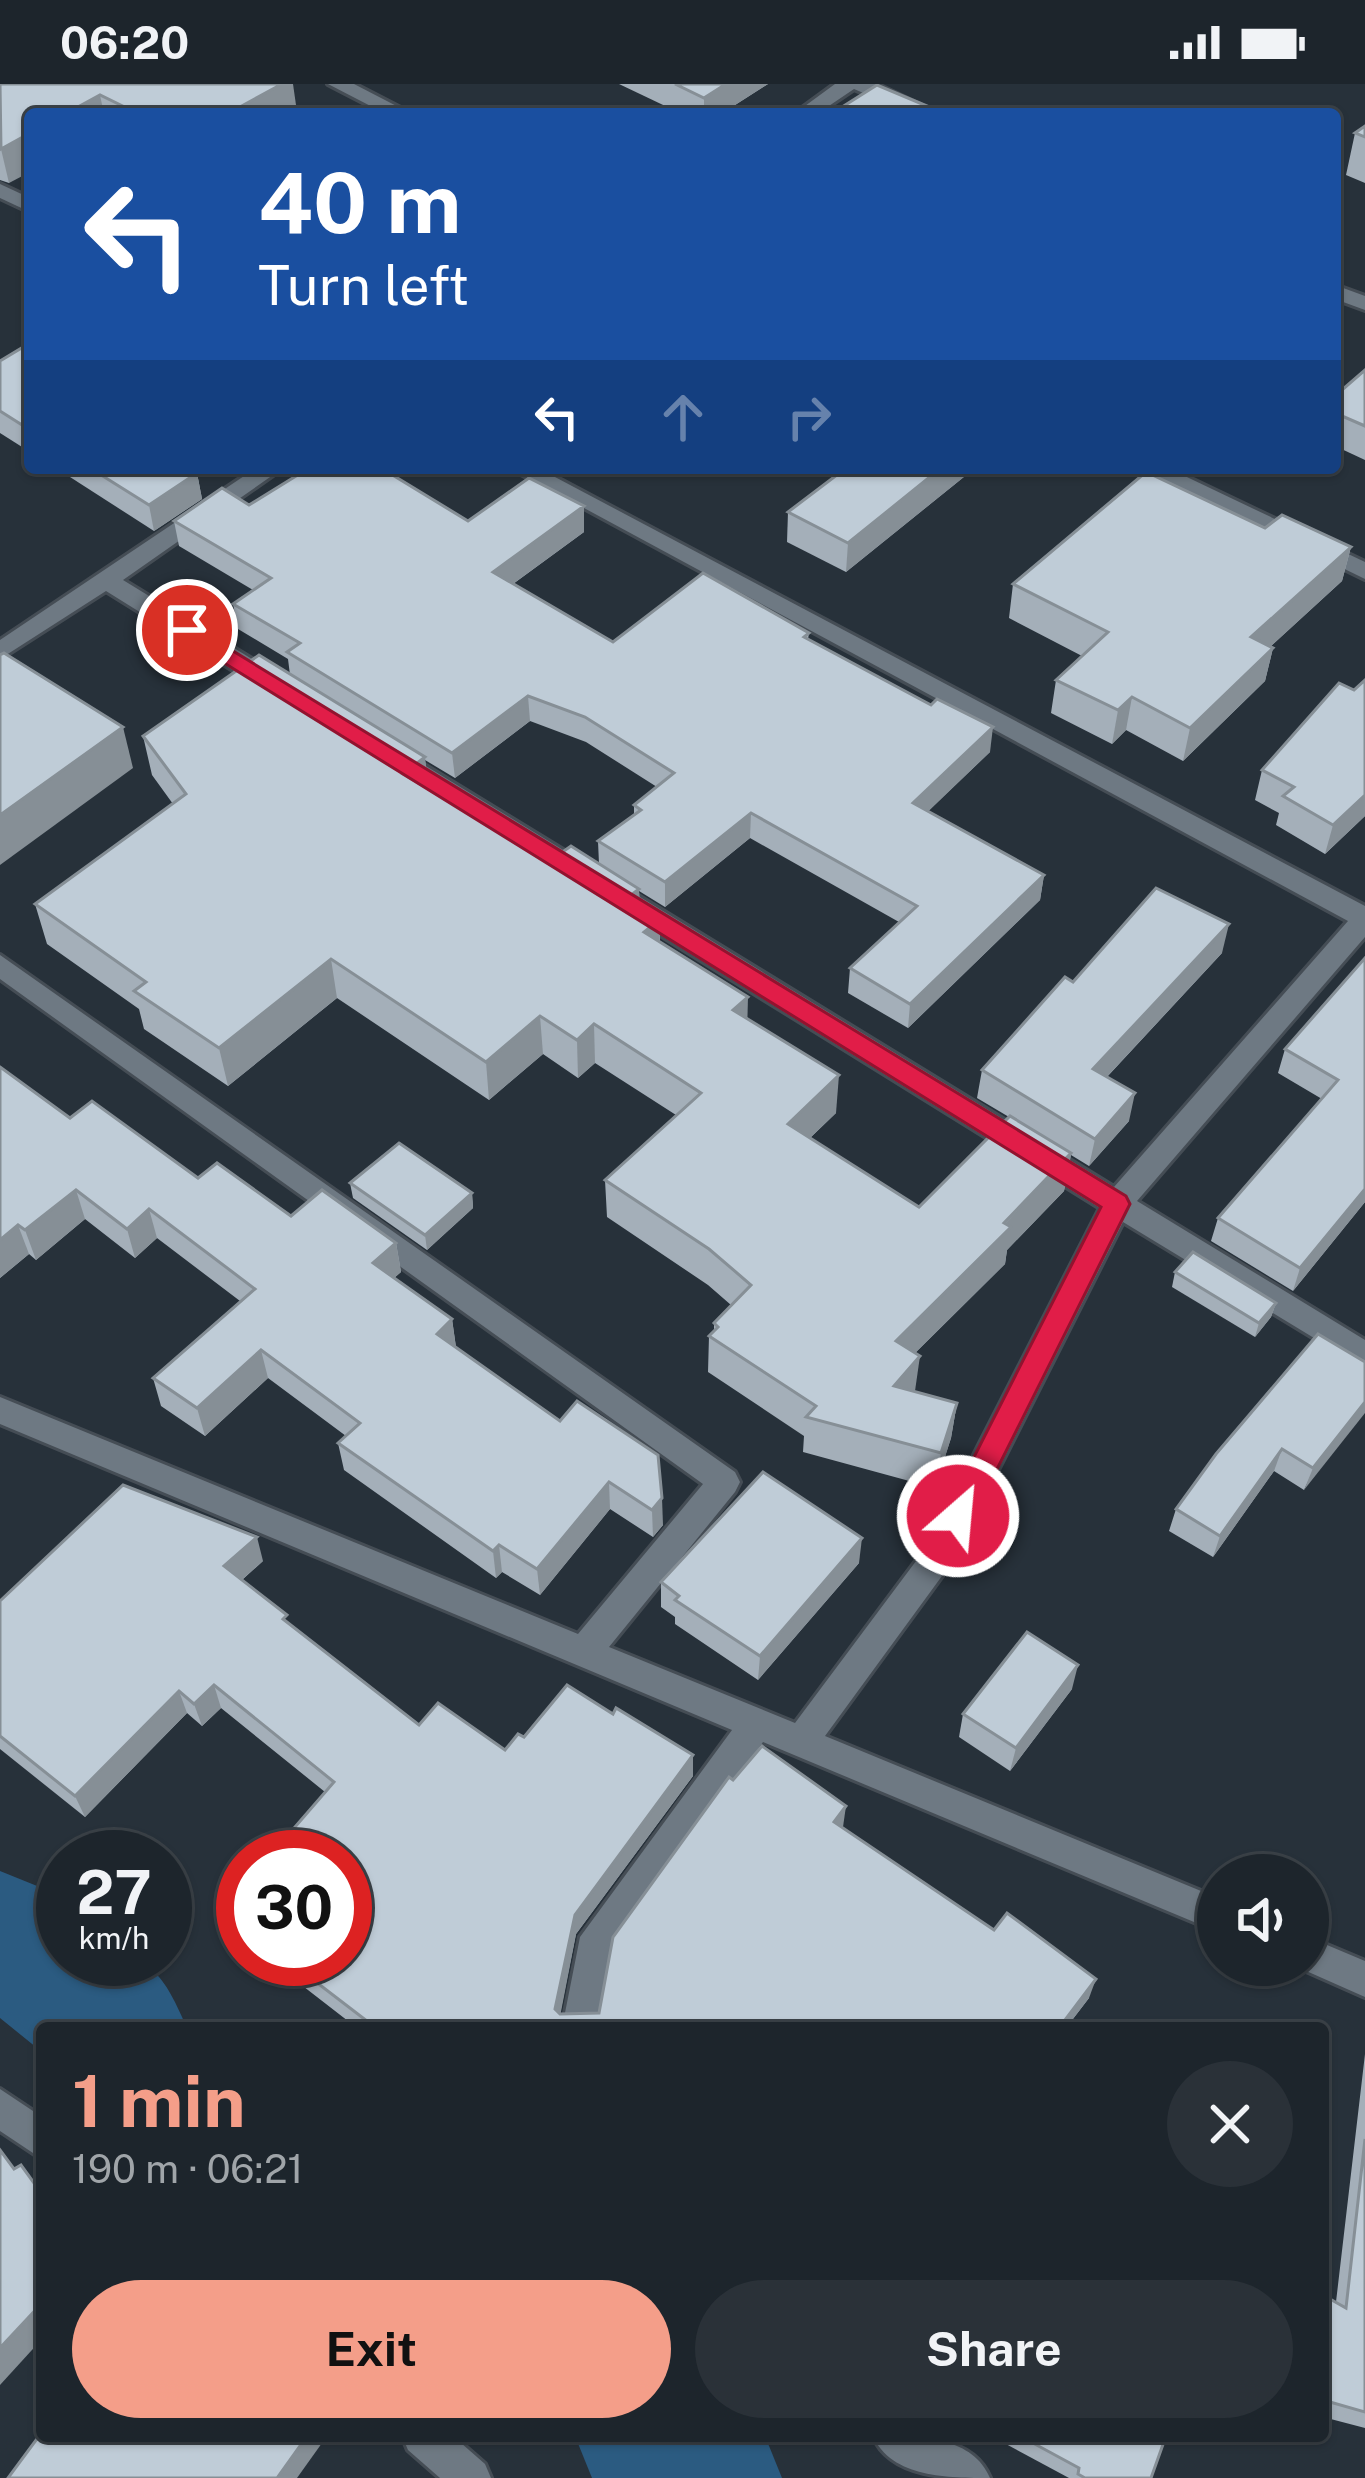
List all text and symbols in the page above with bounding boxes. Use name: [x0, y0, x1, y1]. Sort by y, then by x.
text: 06:20: [60, 16, 189, 69]
text: 40 m: [258, 153, 461, 252]
icon: left: [60, 156, 216, 312]
text: Turn left: [258, 254, 469, 317]
icon: left: [524, 384, 590, 450]
icon: ahead: [650, 384, 716, 450]
icon: right: [776, 384, 842, 450]
pin: [136, 579, 238, 681]
icon: arrive: [154, 597, 220, 663]
position arrow: [895, 1453, 1021, 1579]
speed limit sign: 30: [216, 1830, 372, 1986]
map controls: [1197, 1854, 1329, 1986]
button: sound: [1197, 1854, 1329, 1986]
text: 27: [76, 1857, 152, 1928]
text: km/h: [79, 1920, 149, 1956]
text: 1 min: [72, 2059, 246, 2143]
button: close: [1167, 2061, 1293, 2187]
text: 190 m · 06:21: [72, 2146, 303, 2192]
button: Exit: [72, 2280, 671, 2418]
button: Share: [695, 2280, 1293, 2418]

